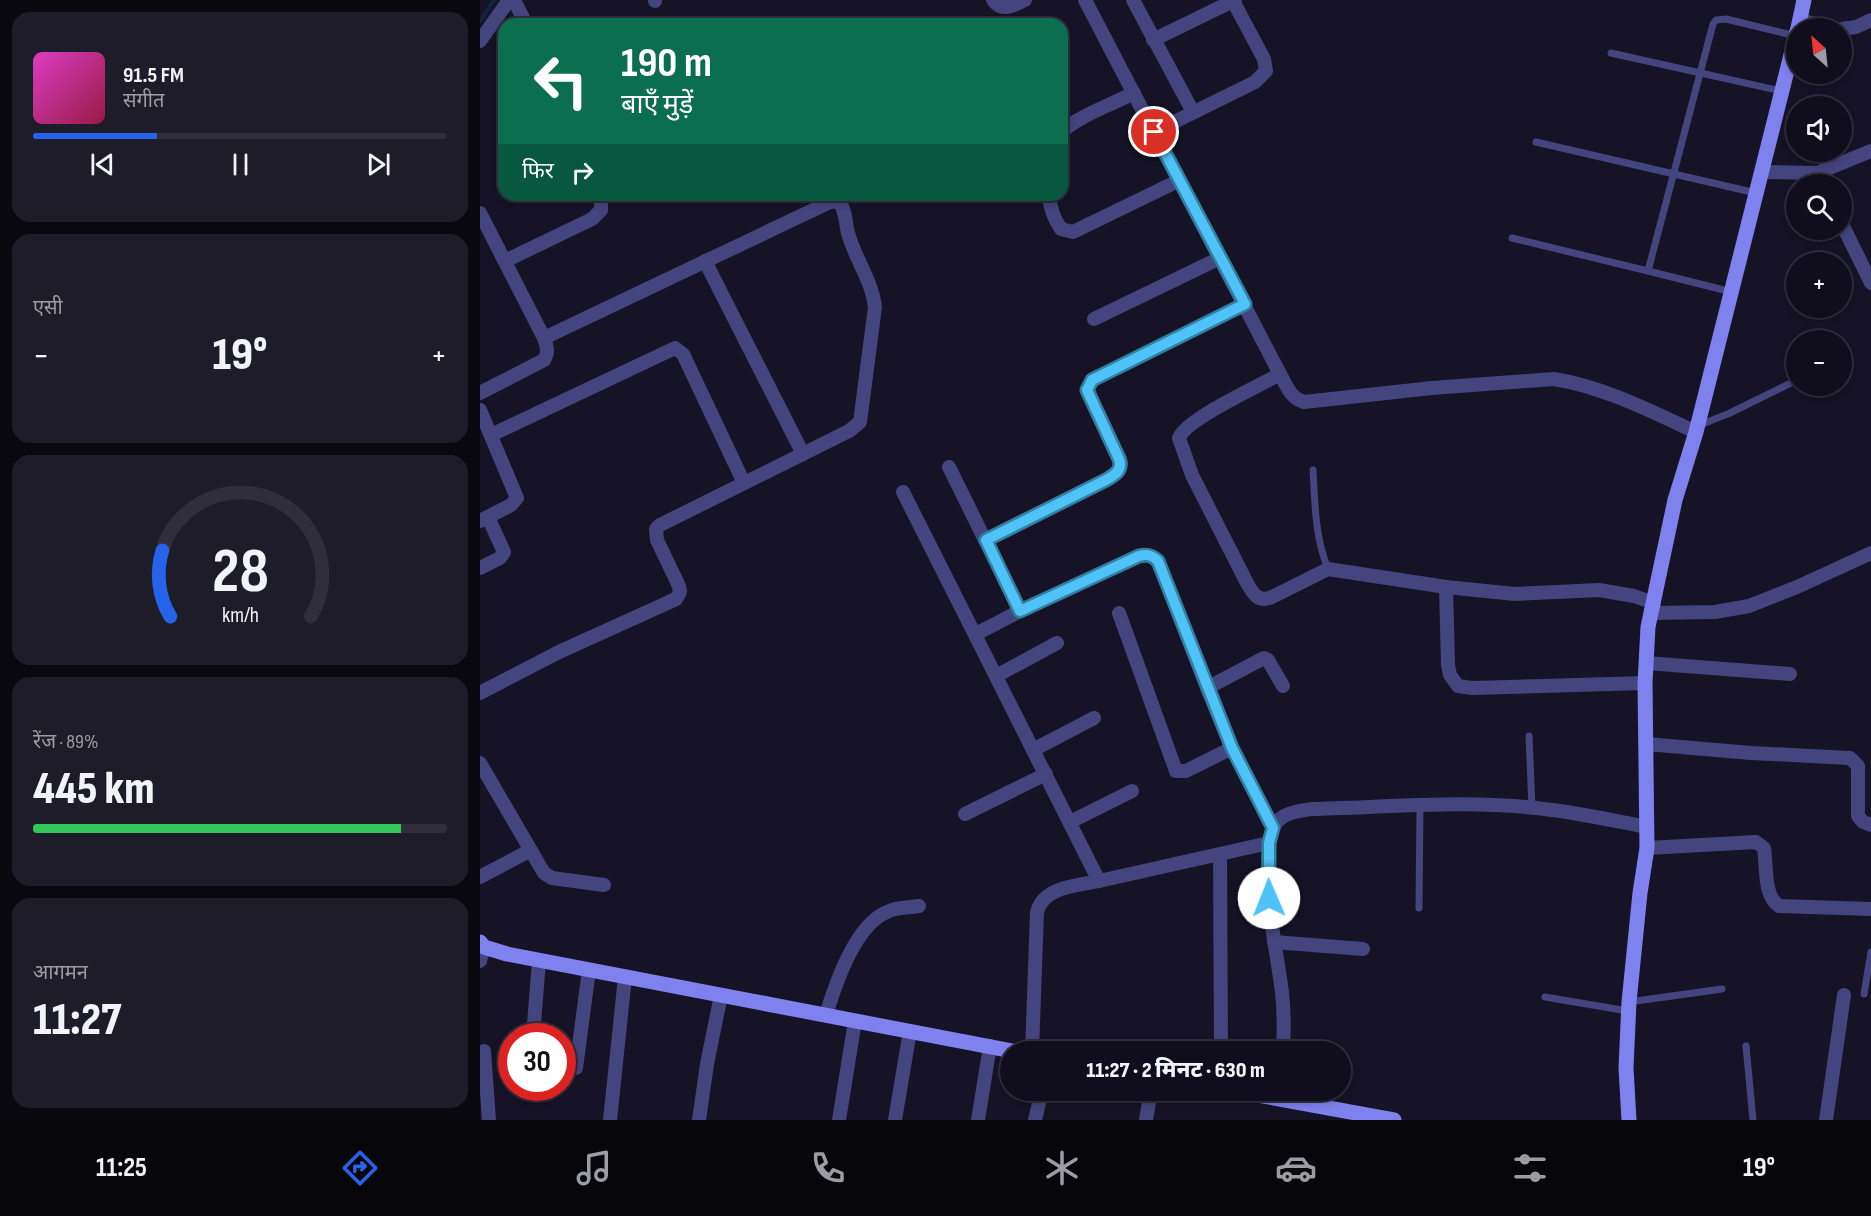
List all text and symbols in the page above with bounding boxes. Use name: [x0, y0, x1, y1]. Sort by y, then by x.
north arrow: [1786, 18, 1852, 84]
map controls: [1786, 18, 1852, 396]
text: 190 m: [621, 38, 712, 89]
icon: left: [522, 42, 600, 120]
text: 91.5 FM: [123, 62, 184, 89]
text: संगीत: [123, 89, 164, 113]
text: बाएँ मुड़ें: [621, 89, 693, 121]
button: sound: [1786, 96, 1852, 162]
pin: [1128, 106, 1179, 157]
icon: arrive: [1137, 115, 1170, 148]
icon: previous: [86, 148, 119, 181]
icon: pause: [224, 148, 257, 181]
icon: next: [362, 148, 395, 181]
icon: right: [566, 156, 599, 189]
text: फिर: [522, 158, 554, 185]
button: search: [1786, 174, 1852, 240]
button: +: [1786, 252, 1852, 318]
text: एसी: [33, 296, 63, 320]
text: 19°: [213, 328, 267, 383]
button: −: [1786, 330, 1852, 396]
text: −: [33, 336, 49, 376]
text: +: [431, 336, 447, 376]
text: 28: [212, 535, 268, 610]
text: km/h: [221, 603, 259, 628]
text: रेंज · 89%: [33, 730, 98, 754]
text: 445 km: [33, 762, 155, 817]
position arrow: [1237, 866, 1301, 930]
text: आगमन: [33, 961, 88, 985]
text: 11:27: [33, 993, 121, 1048]
speed limit sign: 30: [498, 1023, 576, 1101]
text: 11:27 · 2 मिनट · 630 m: [1086, 1057, 1265, 1084]
icon: directions: [339, 1147, 381, 1189]
icon: music: [573, 1147, 615, 1189]
icon: phone: [807, 1147, 849, 1189]
icon: climate: [1041, 1147, 1083, 1189]
icon: car: [1275, 1147, 1317, 1189]
icon: filters: [1509, 1147, 1551, 1189]
text: 11:25: [96, 1152, 147, 1184]
text: 19°: [1743, 1152, 1775, 1184]

